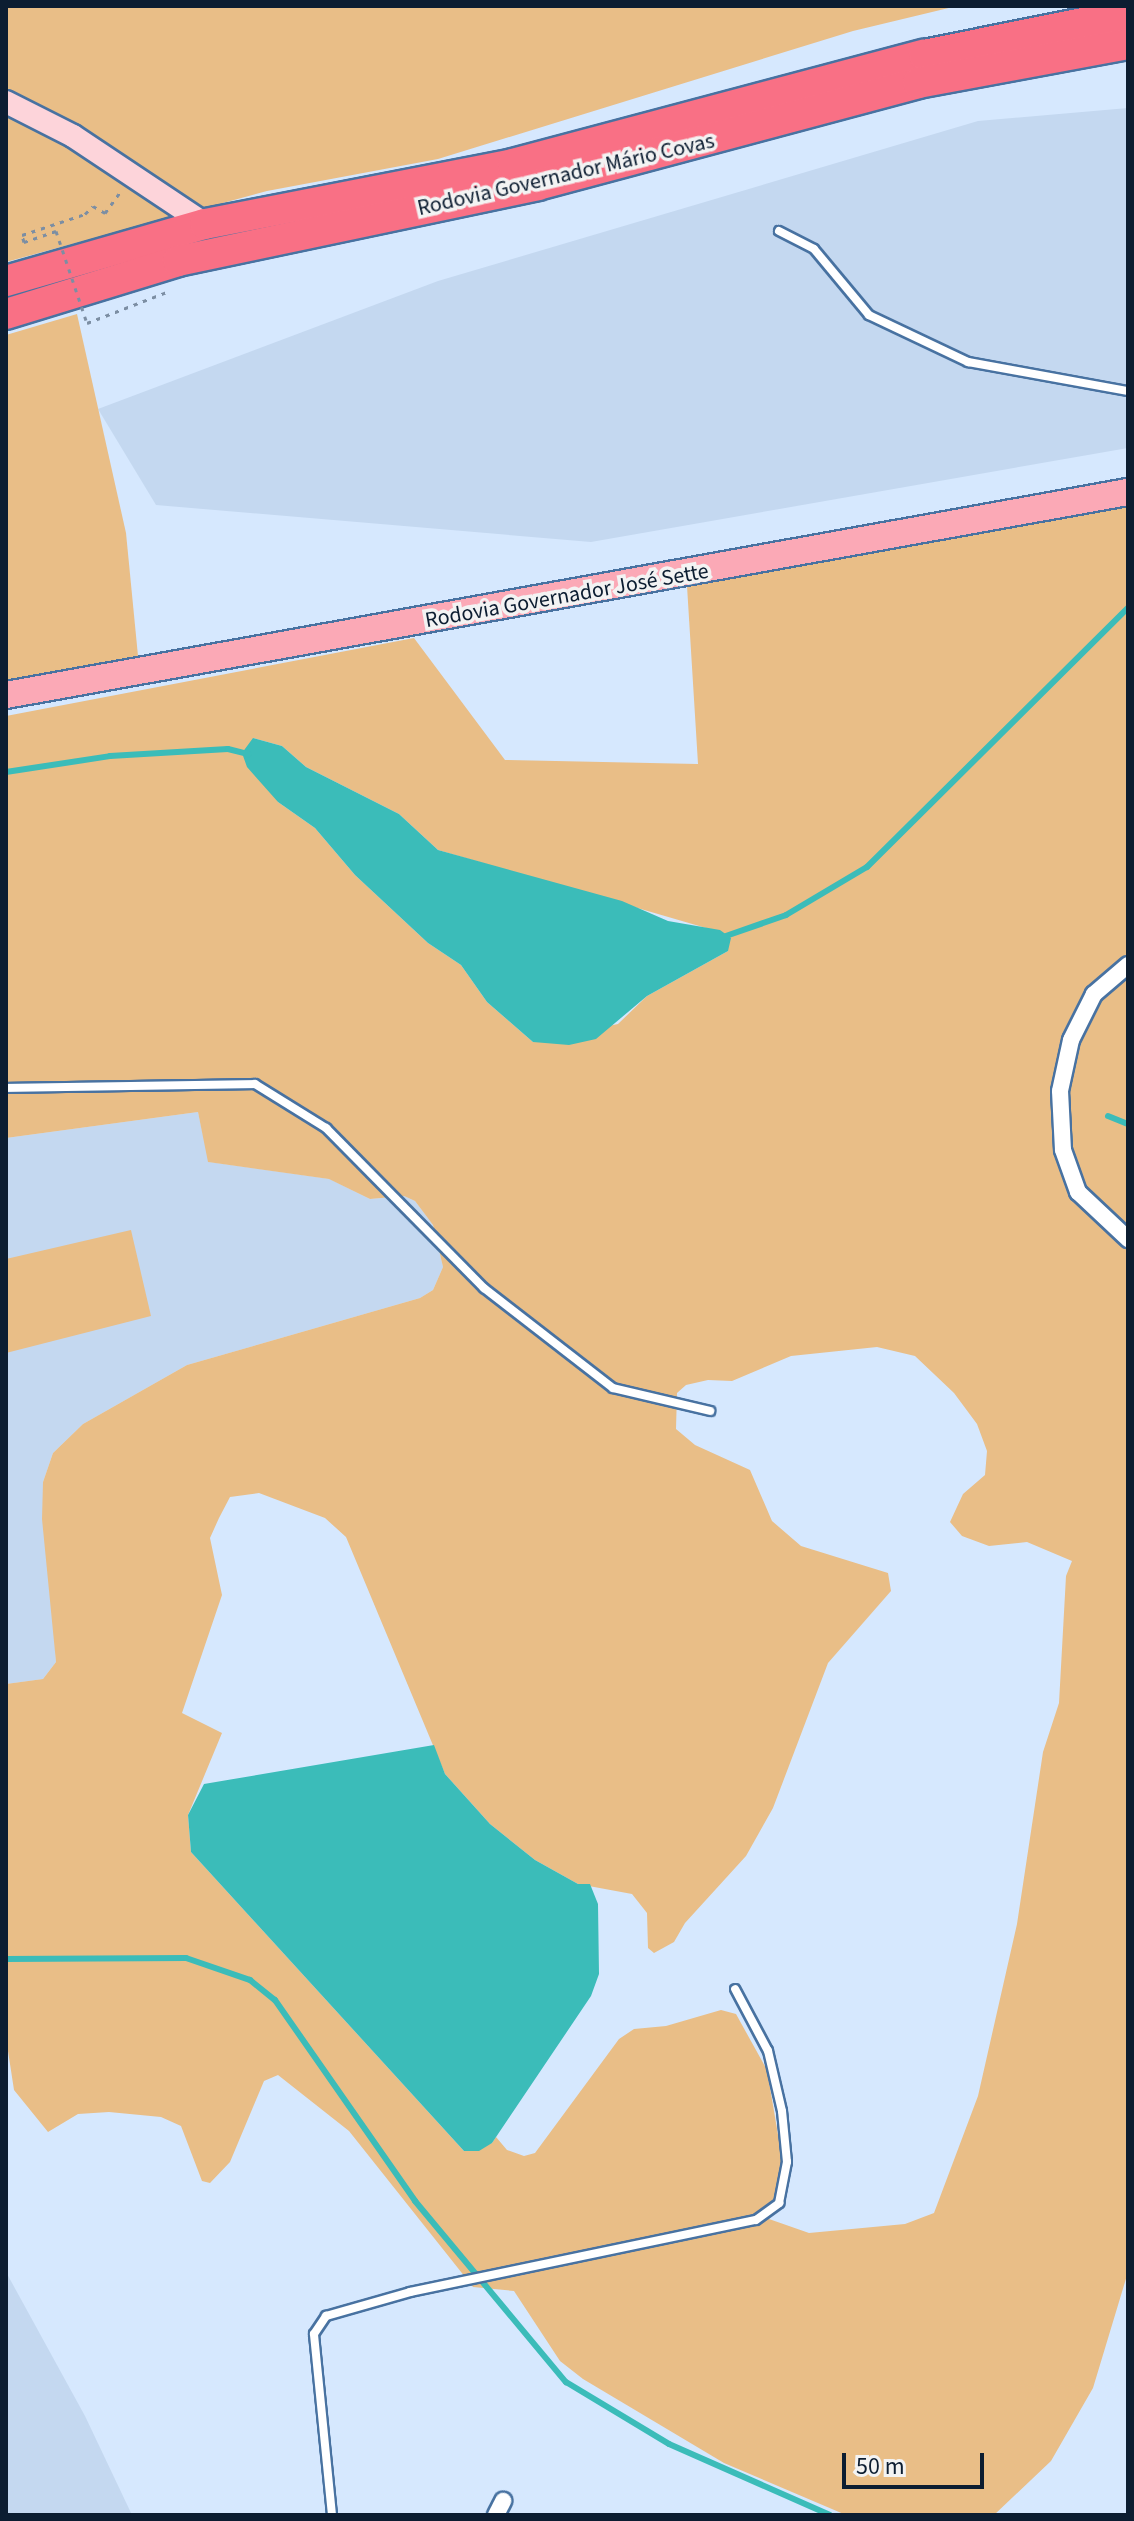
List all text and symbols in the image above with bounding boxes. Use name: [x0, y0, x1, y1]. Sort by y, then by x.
street label: Rodovia Governador Mário Covas: [415, 128, 717, 222]
street label: Rodovia Governador José Sette: [423, 558, 711, 634]
scale bar: [846, 2437, 988, 2487]
text: 50 m: [856, 2449, 905, 2484]

